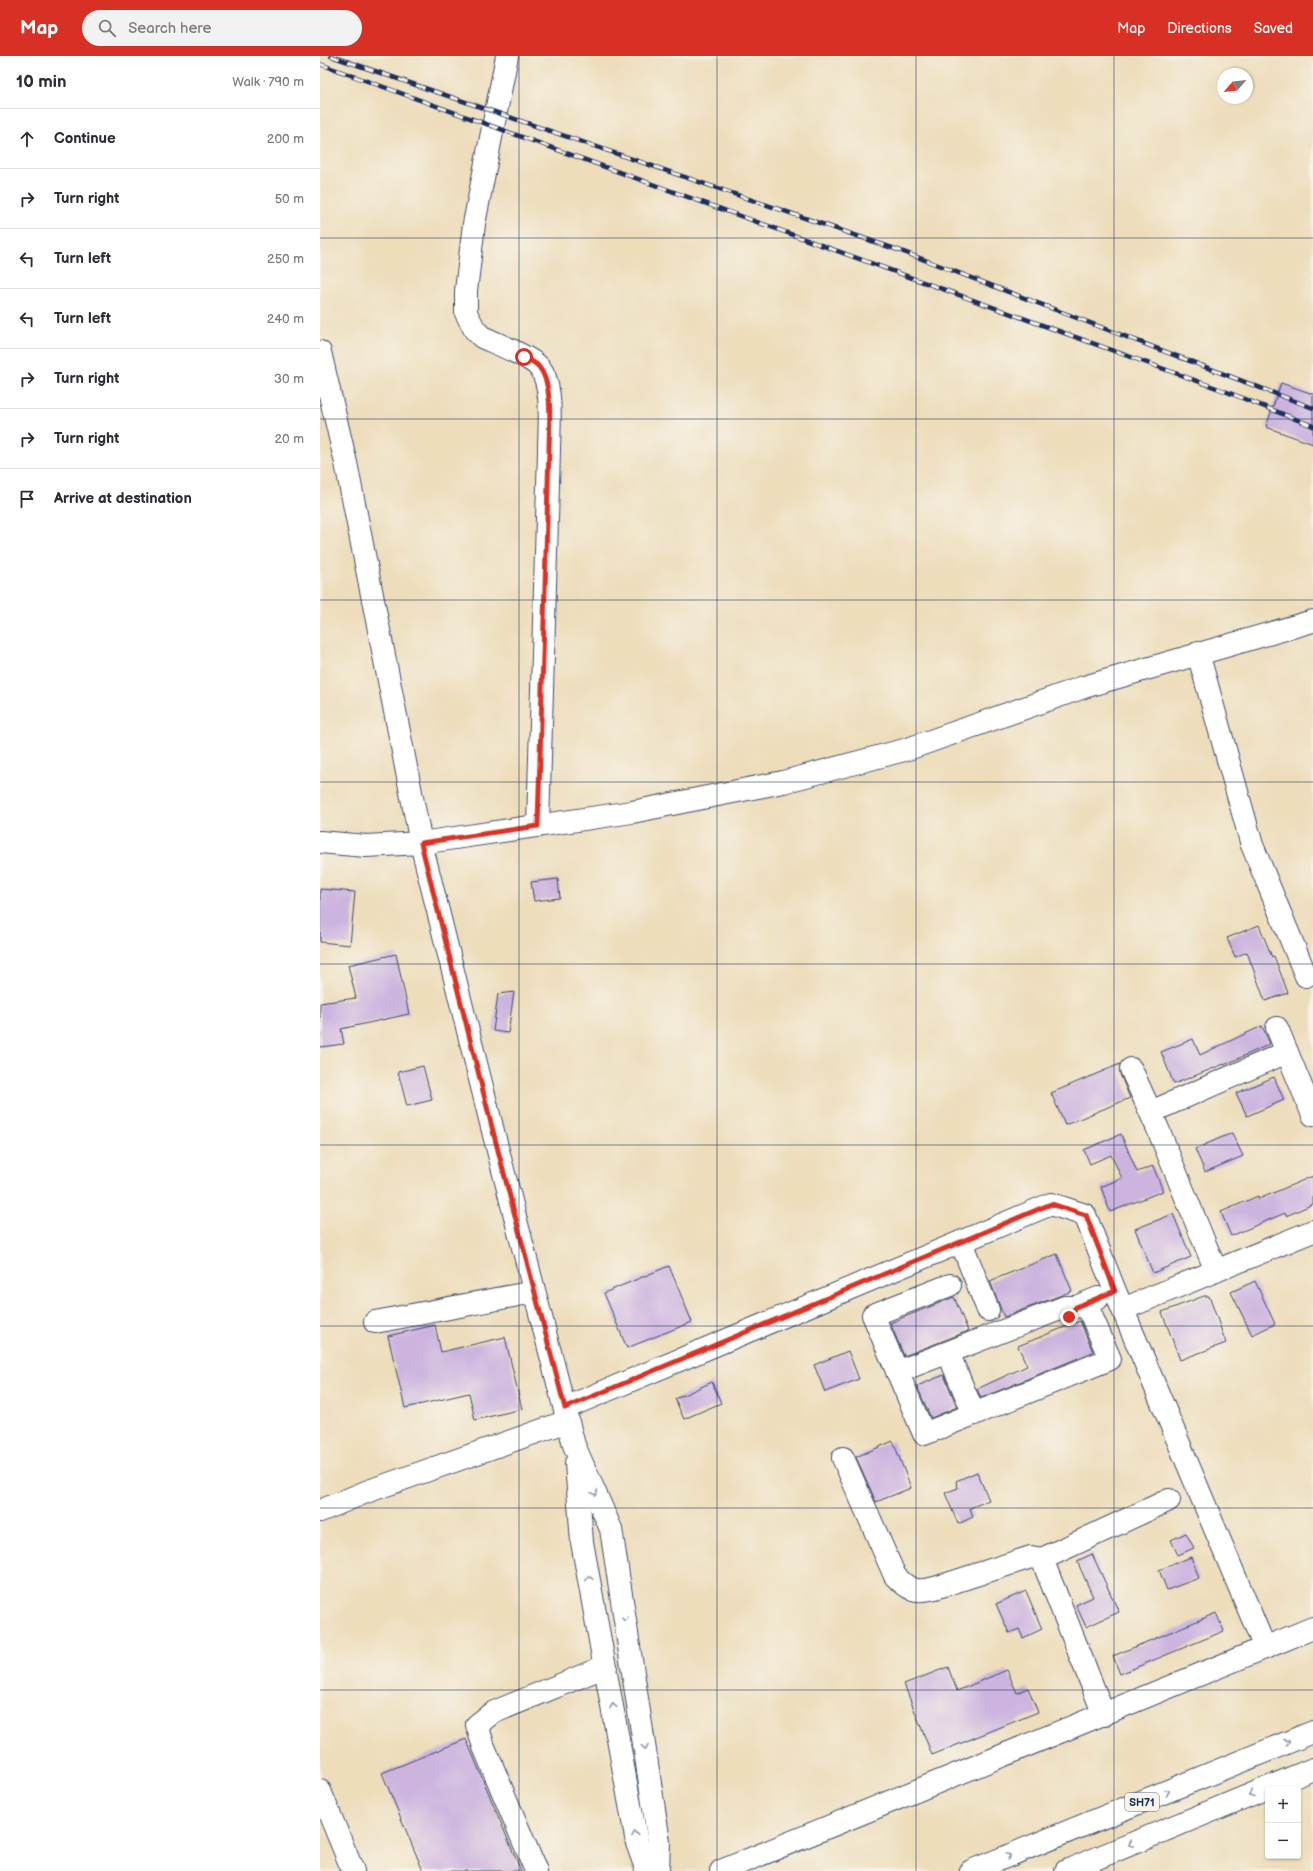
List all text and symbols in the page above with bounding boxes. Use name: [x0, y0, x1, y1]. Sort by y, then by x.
search box: [82, 10, 362, 46]
text: Map: [20, 17, 58, 40]
icon: search: [96, 17, 118, 39]
text: Search here: [128, 19, 211, 38]
text: Map: [1117, 20, 1145, 37]
text: Directions: [1167, 20, 1232, 37]
text: Saved: [1254, 20, 1293, 37]
north arrow: [1217, 68, 1253, 104]
text: 10 min: [16, 72, 67, 92]
text: Walk · 790 m: [232, 74, 304, 90]
icon: ahead: [16, 128, 38, 150]
text: Continue: [54, 129, 116, 148]
text: 200 m: [267, 131, 304, 147]
icon: right: [16, 188, 38, 210]
text: Turn right: [54, 189, 119, 208]
text: 50 m: [275, 191, 304, 207]
icon: left: [16, 248, 38, 270]
text: Turn left: [54, 249, 111, 268]
text: 250 m: [267, 251, 304, 267]
icon: left: [16, 308, 38, 330]
text: Turn left: [54, 309, 111, 328]
text: 240 m: [267, 311, 304, 327]
route start: [515, 348, 533, 366]
icon: right: [16, 368, 38, 390]
text: Turn right: [54, 369, 119, 388]
text: 30 m: [274, 371, 304, 387]
icon: right: [16, 428, 38, 450]
text: Turn right: [54, 429, 119, 448]
text: 20 m: [274, 431, 304, 447]
icon: arrive: [16, 488, 38, 510]
text: Arrive at destination: [54, 489, 192, 508]
route end: [1060, 1308, 1078, 1326]
one-way arrow: [591, 1490, 599, 1497]
one-way arrow: [585, 1575, 594, 1581]
one-way arrow: [620, 1616, 629, 1622]
one-way arrow: [609, 1703, 618, 1709]
one-way arrow: [1284, 1739, 1291, 1747]
one-way arrow: [640, 1744, 649, 1750]
map controls: [1265, 1787, 1301, 1859]
button: +: [1265, 1787, 1301, 1823]
one-way arrow: [1163, 1788, 1170, 1796]
one-way arrow: [1248, 1790, 1255, 1798]
road number: SH71: [1125, 1793, 1159, 1811]
button: −: [1265, 1823, 1301, 1859]
one-way arrow: [632, 1831, 640, 1837]
one-way arrow: [1128, 1839, 1135, 1847]
one-way arrow: [1004, 1853, 1011, 1861]

